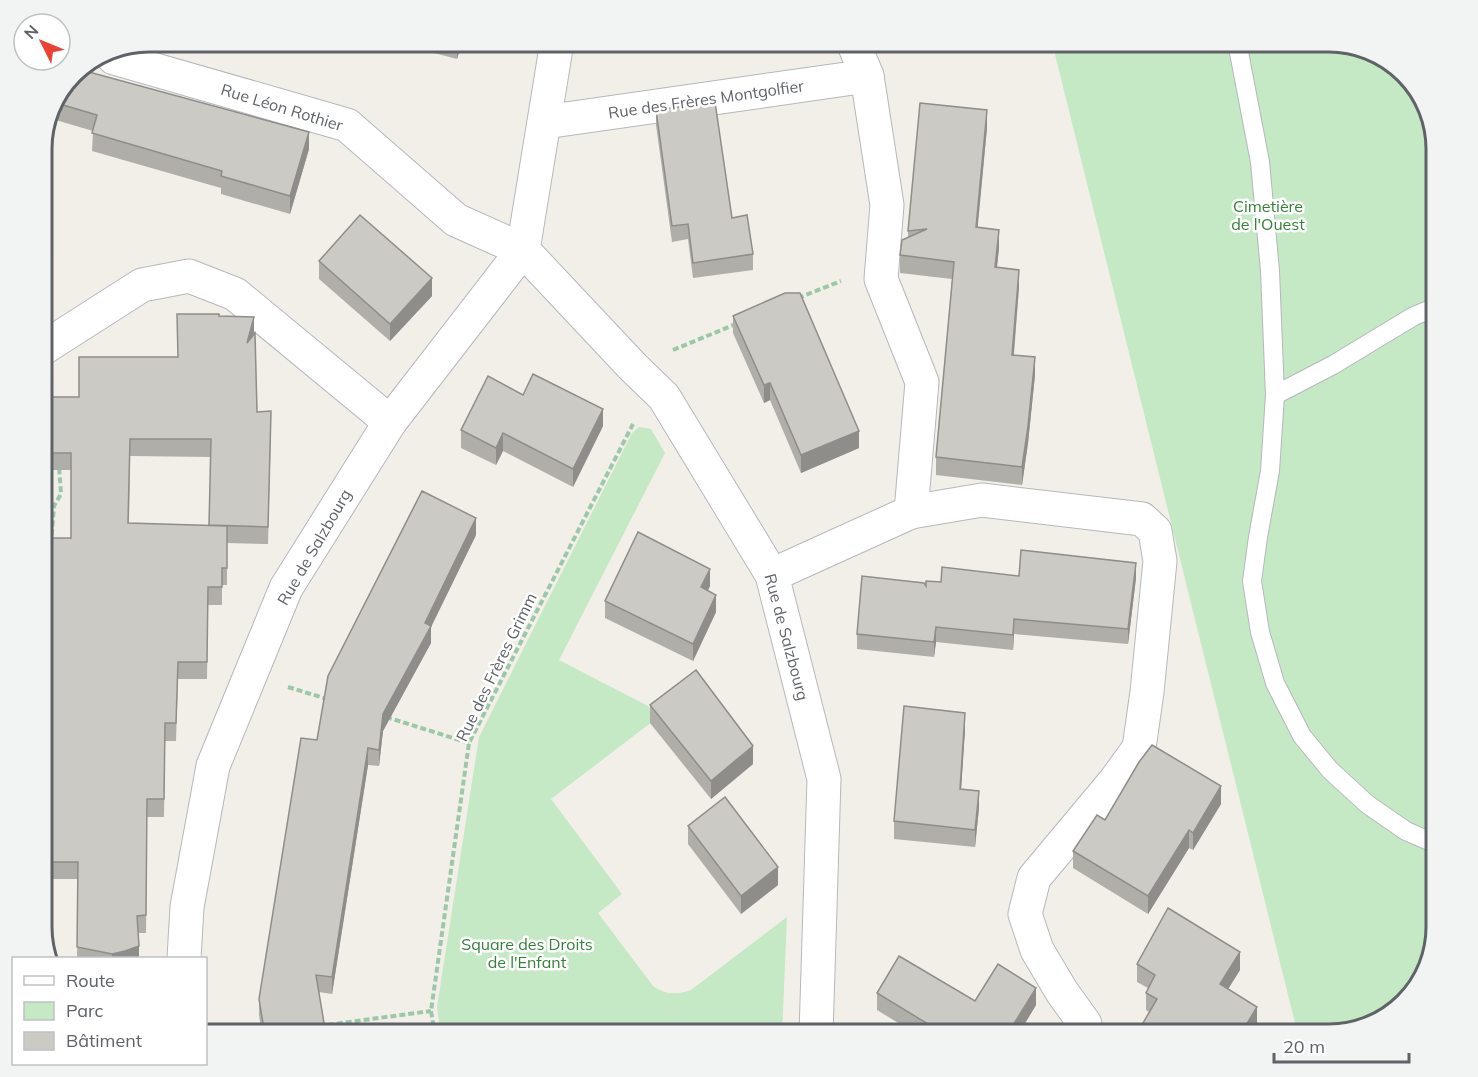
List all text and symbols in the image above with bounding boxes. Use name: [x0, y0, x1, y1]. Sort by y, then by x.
north arrow: [12, 12, 72, 72]
text: N: [20, 21, 42, 43]
street label: Rue des Frères Montgolfier: [607, 75, 805, 123]
street label: Rue Léon Rothier: [219, 79, 346, 135]
park label: Cimetière de l'Ouest: [1231, 196, 1305, 234]
street label: Rue de Salzbourg: [273, 485, 355, 609]
street label: Rue de Salzbourg: [760, 571, 814, 703]
street label: Rue des Frères Grimm: [451, 589, 541, 745]
park label: Square des Droits de l'Enfant: [461, 934, 593, 972]
legend: [12, 957, 207, 1065]
text: Route: [66, 969, 115, 992]
text: Parc: [66, 999, 104, 1022]
scale bar: [1274, 1026, 1409, 1064]
text: Bâtiment: [66, 1029, 142, 1052]
text: 20 m: [1283, 1035, 1325, 1058]

